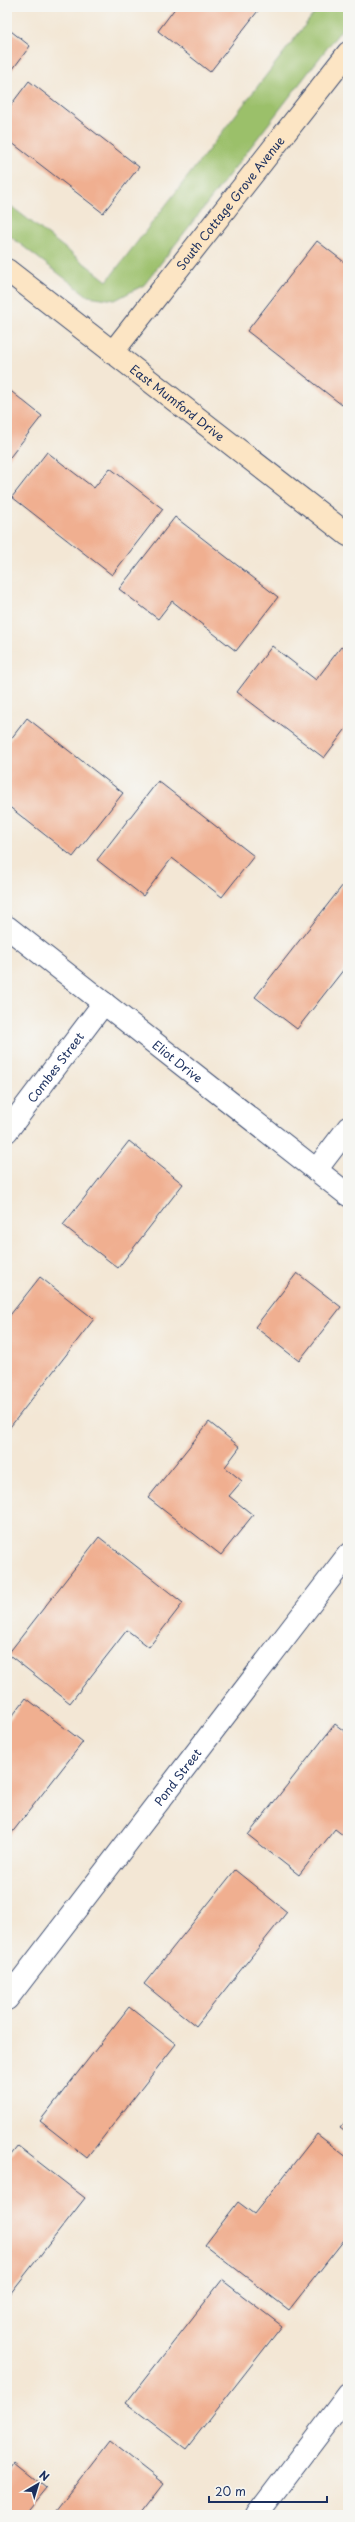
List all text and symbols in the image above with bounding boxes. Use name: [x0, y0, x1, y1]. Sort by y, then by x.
street label: South Cottage Grove Avenue: [172, 132, 289, 274]
street label: East Mumford Drive: [126, 360, 229, 445]
street label: Combes Street: [23, 1028, 88, 1106]
street label: Eliot Drive: [149, 1036, 207, 1087]
street label: Pond Street: [150, 1744, 206, 1809]
north arrow: [18, 2464, 58, 2504]
text: N: [36, 2466, 53, 2485]
scale bar: [209, 2478, 327, 2504]
text: 20 m: [215, 2482, 246, 2500]

